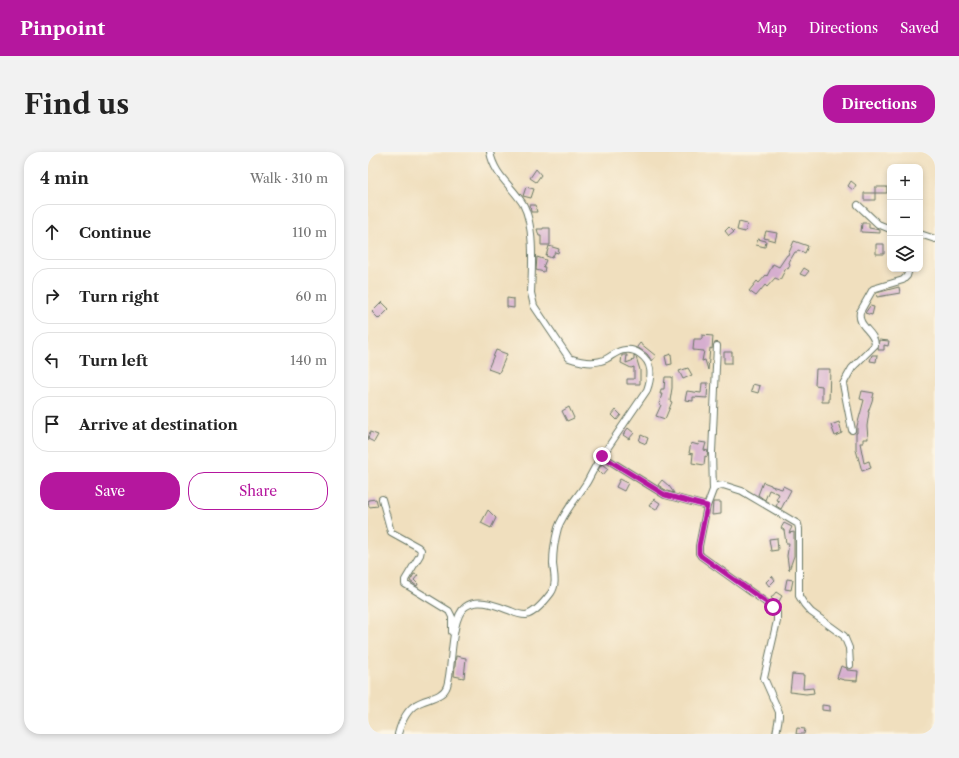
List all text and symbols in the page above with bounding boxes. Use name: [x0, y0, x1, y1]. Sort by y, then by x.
text: Pinpoint: [20, 17, 105, 40]
text: Map: [757, 19, 787, 37]
text: Directions: [809, 19, 878, 37]
text: Saved: [900, 19, 939, 37]
button: Directions: [823, 85, 935, 123]
text: Find us: [24, 87, 129, 121]
map controls: [887, 164, 923, 272]
button: +: [887, 164, 923, 200]
text: 4 min: [40, 168, 89, 188]
text: Walk · 310 m: [250, 170, 328, 186]
button: −: [887, 200, 923, 236]
icon: ahead: [41, 221, 63, 243]
text: Continue: [79, 223, 151, 242]
text: 110 m: [292, 224, 327, 240]
button: layers: [887, 236, 923, 272]
icon: right: [41, 285, 63, 307]
text: Turn right: [79, 287, 159, 306]
text: 60 m: [296, 288, 327, 304]
icon: left: [41, 349, 63, 371]
text: Turn left: [79, 351, 148, 370]
text: 140 m: [290, 352, 327, 368]
icon: arrive: [41, 413, 63, 435]
text: Arrive at destination: [79, 415, 238, 434]
route end: [593, 447, 611, 465]
button: Save: [40, 472, 180, 510]
button: Share: [188, 472, 328, 510]
route start: [764, 598, 782, 616]

